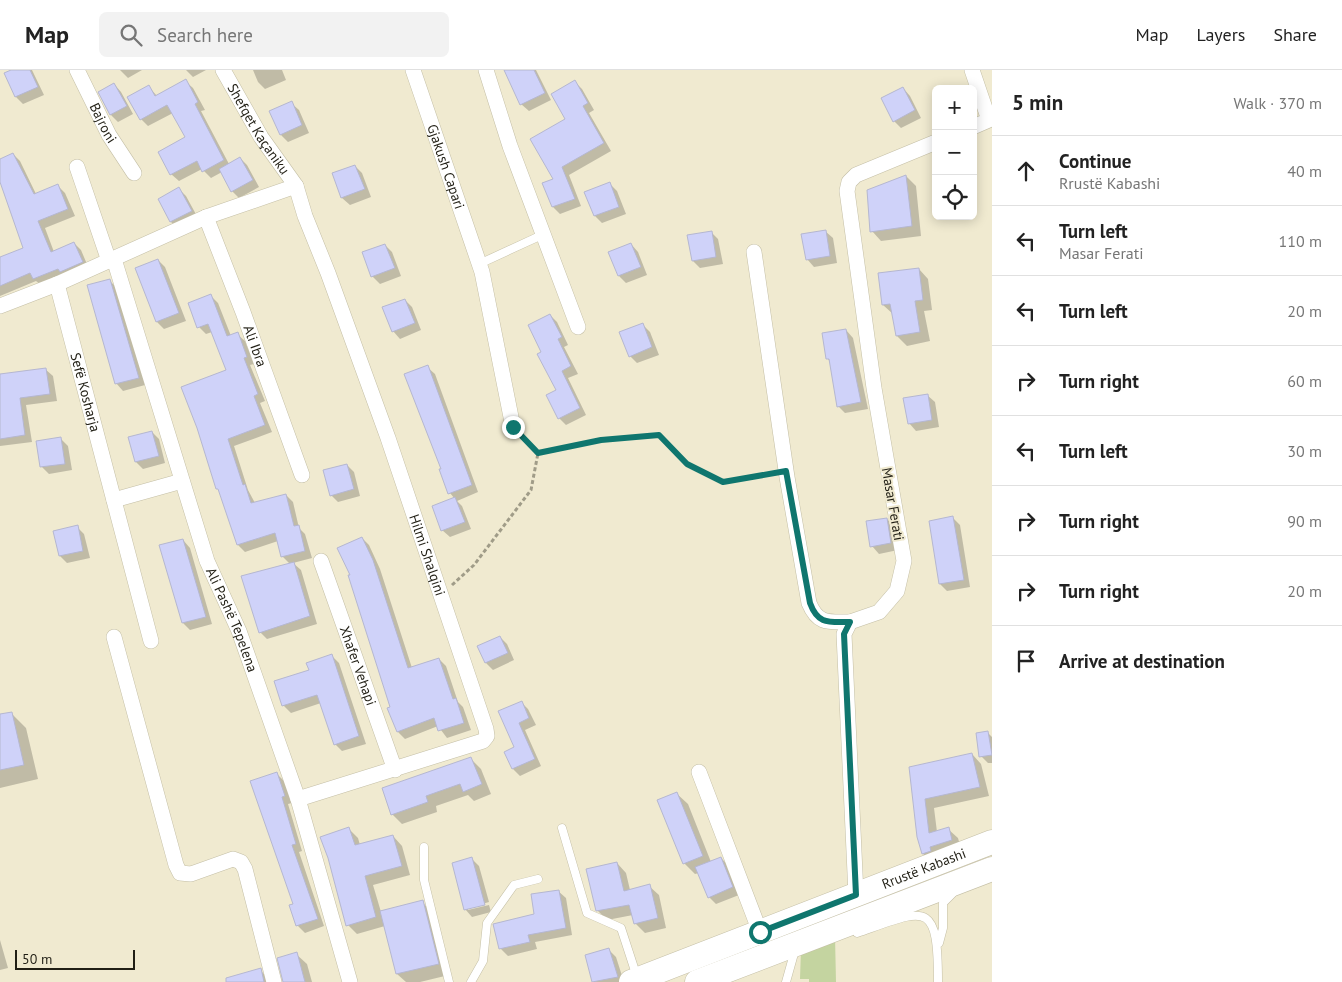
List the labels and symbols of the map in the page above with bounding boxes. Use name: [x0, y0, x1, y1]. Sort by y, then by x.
street label: Shefqet Kaçaniku: [224, 80, 294, 178]
street label: Bajroni: [86, 100, 121, 147]
street label: Gjakush Capari: [423, 122, 469, 211]
street label: Ali Ibra: [239, 323, 271, 369]
street label: Sefë Kosharja: [66, 351, 105, 434]
route end: [502, 416, 525, 439]
street label: Masar Ferati: [878, 466, 908, 542]
street label: Hilmi Shalqini: [405, 512, 449, 598]
street label: Ali Pashë Tepelena: [202, 565, 262, 675]
street label: Xhafer Vehapi: [336, 623, 380, 708]
street label: Rrustë Kabashi: [879, 844, 968, 893]
route start: [749, 921, 772, 944]
scale bar: [15, 947, 135, 970]

